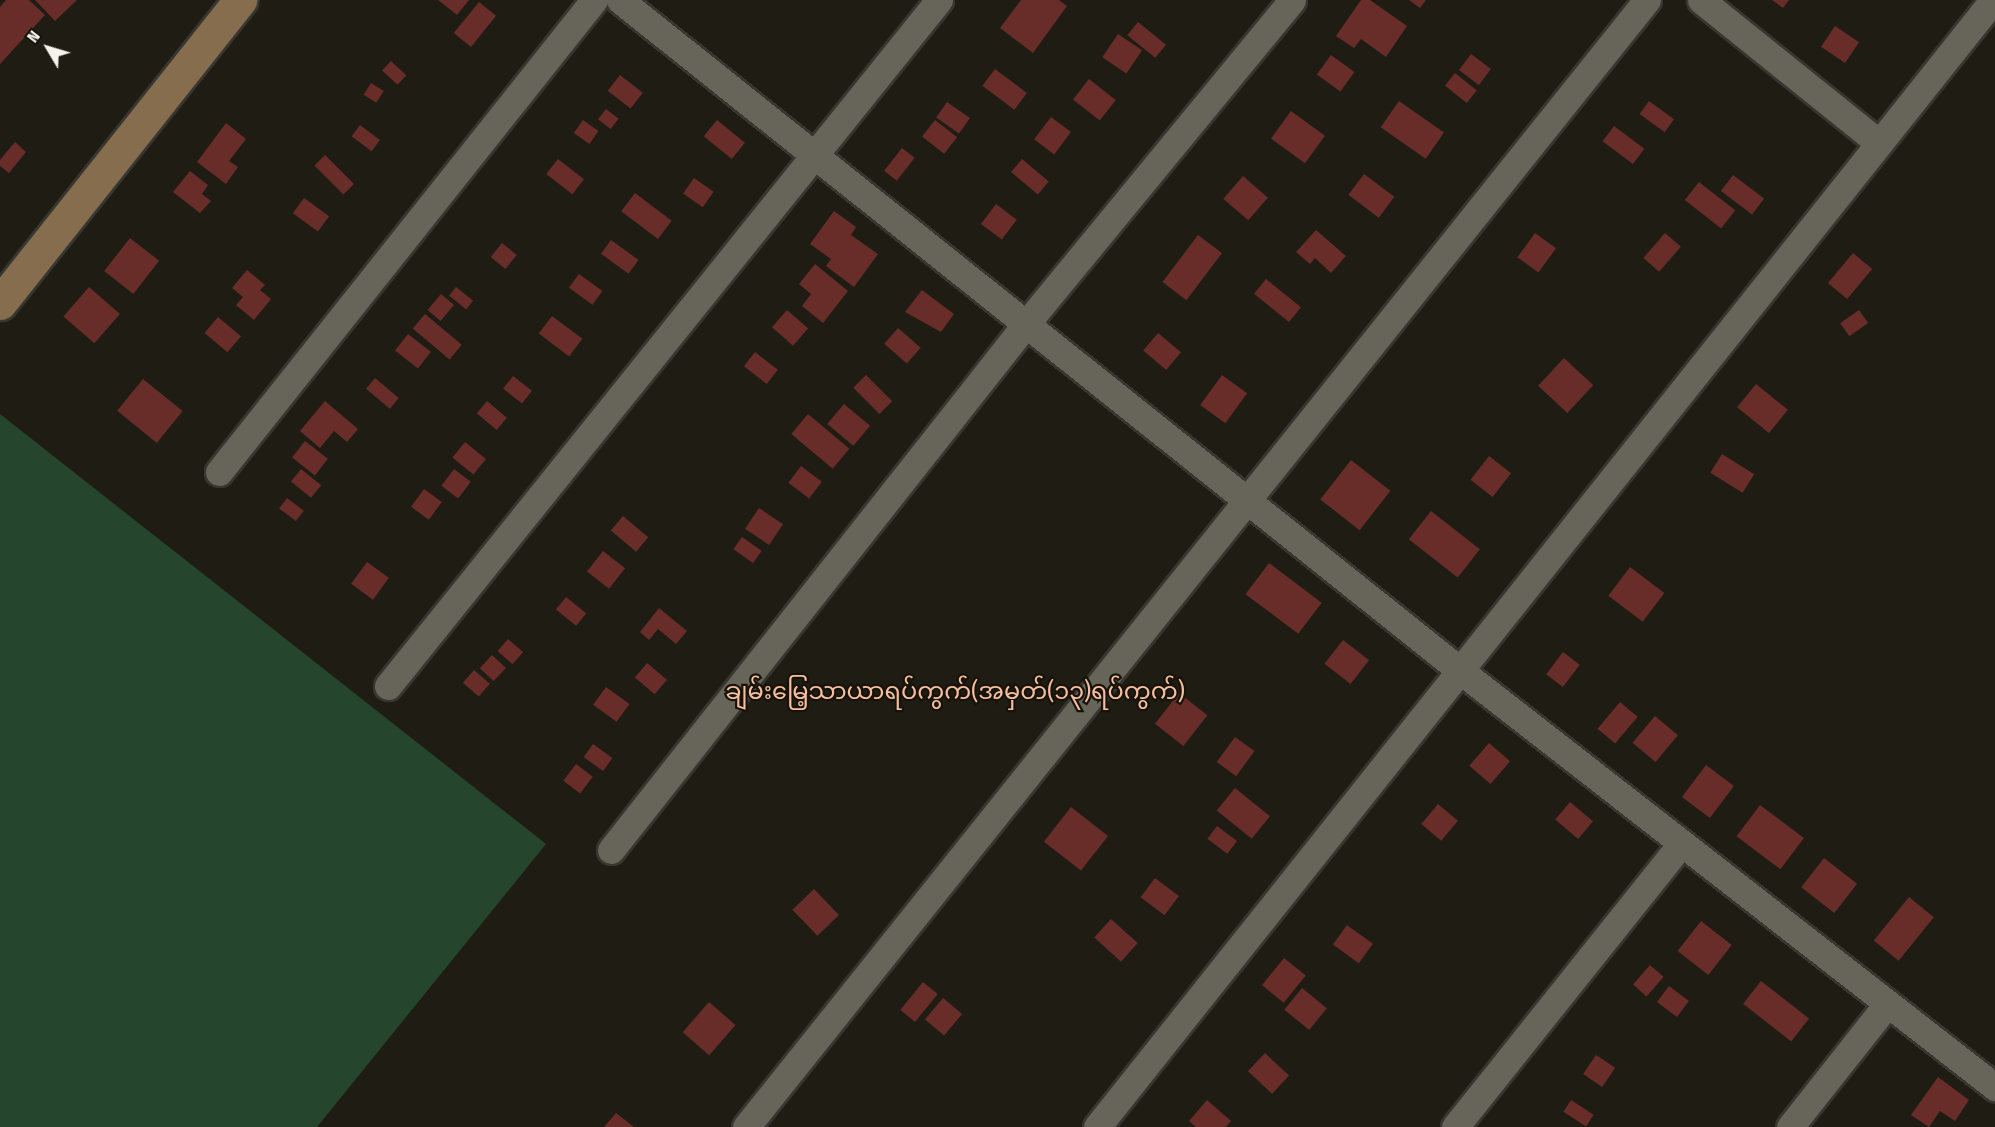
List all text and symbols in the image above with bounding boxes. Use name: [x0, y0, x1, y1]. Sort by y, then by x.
north arrow: [18, 18, 78, 78]
text: N: [23, 27, 44, 46]
district label: ချမ်းမြေ့သာယာရပ်ကွက်(အမှတ်(၁၃)ရပ်ကွက်): [725, 678, 1185, 706]

